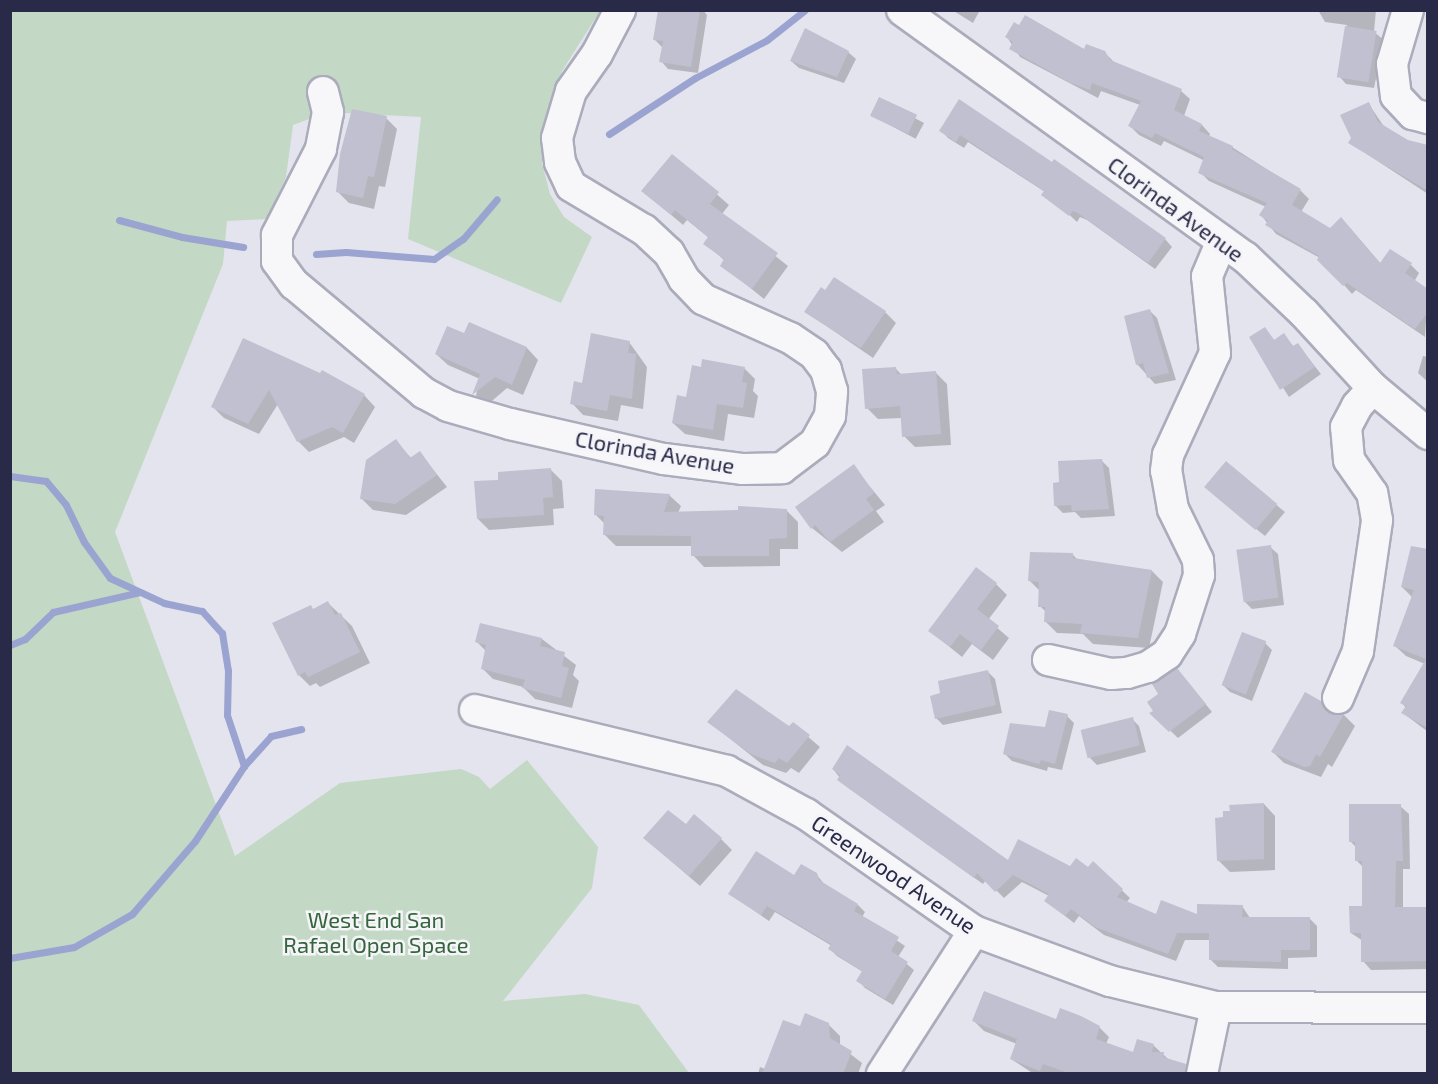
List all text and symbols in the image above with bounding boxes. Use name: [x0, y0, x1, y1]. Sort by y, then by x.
street label: Clorinda Avenue: [1103, 151, 1249, 267]
street label: Clorinda Avenue: [573, 425, 737, 479]
street label: Greenwood Avenue: [807, 809, 981, 939]
park label: West End San Rafael Open Space: [283, 906, 469, 957]

